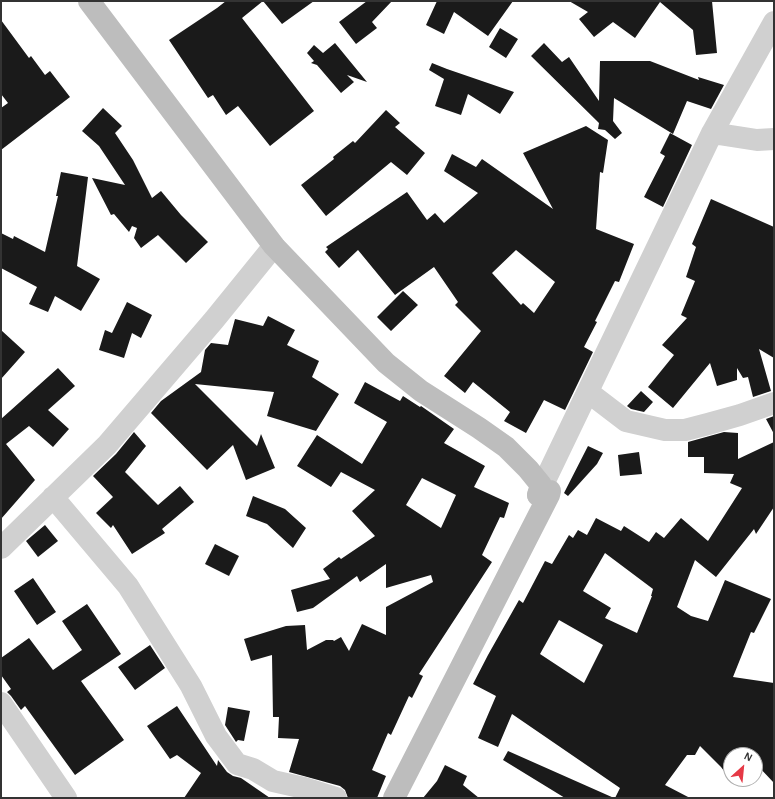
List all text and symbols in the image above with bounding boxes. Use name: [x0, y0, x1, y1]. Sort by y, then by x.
north arrow: [723, 747, 763, 787]
text: N: [742, 750, 754, 763]

